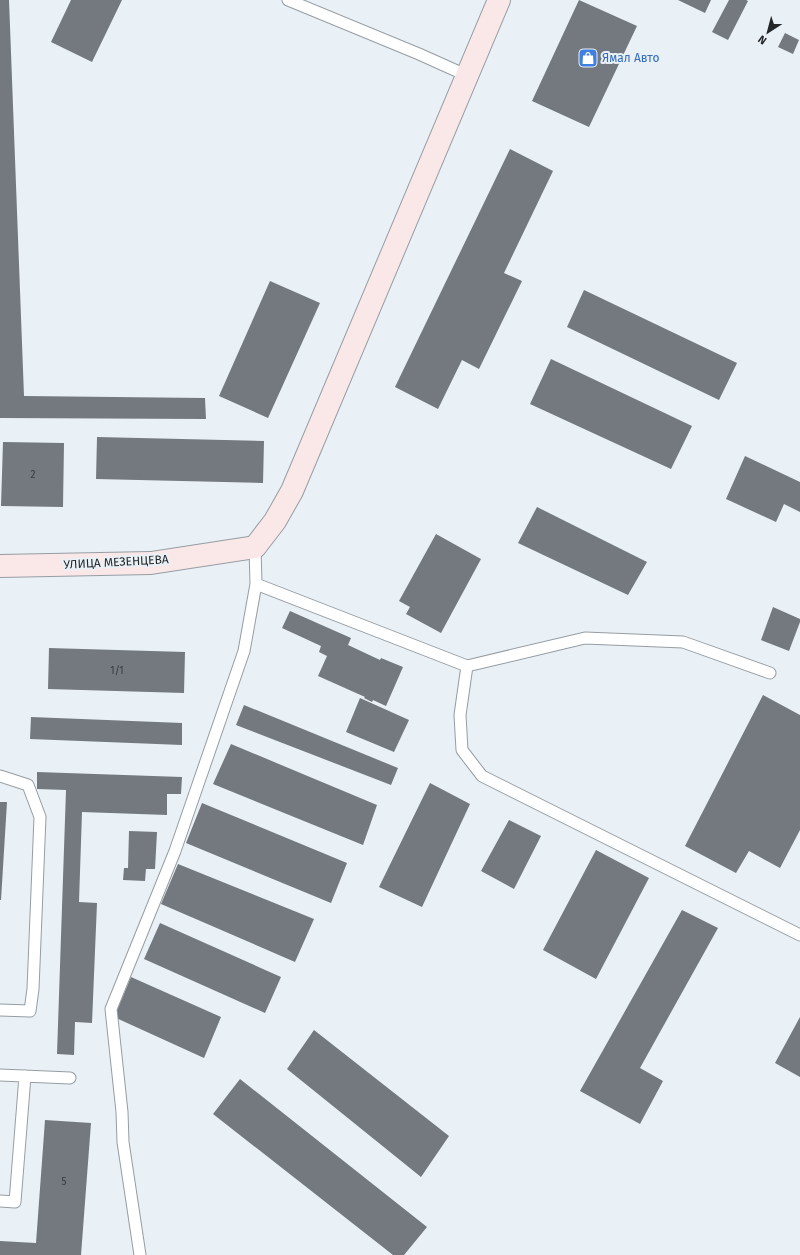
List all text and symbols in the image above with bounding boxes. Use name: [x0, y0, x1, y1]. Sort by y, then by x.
north arrow: [748, 12, 788, 52]
text: N: [756, 32, 769, 47]
shop icon: Ямал Авто: [577, 47, 599, 69]
place label: Ямал Авто: [602, 51, 659, 65]
house number: 2: [31, 469, 36, 481]
street label: УЛИЦА МЕЗЕНЦЕВА: [63, 552, 169, 572]
house number: 1/1: [110, 665, 124, 677]
house number: 5: [61, 1176, 67, 1188]

